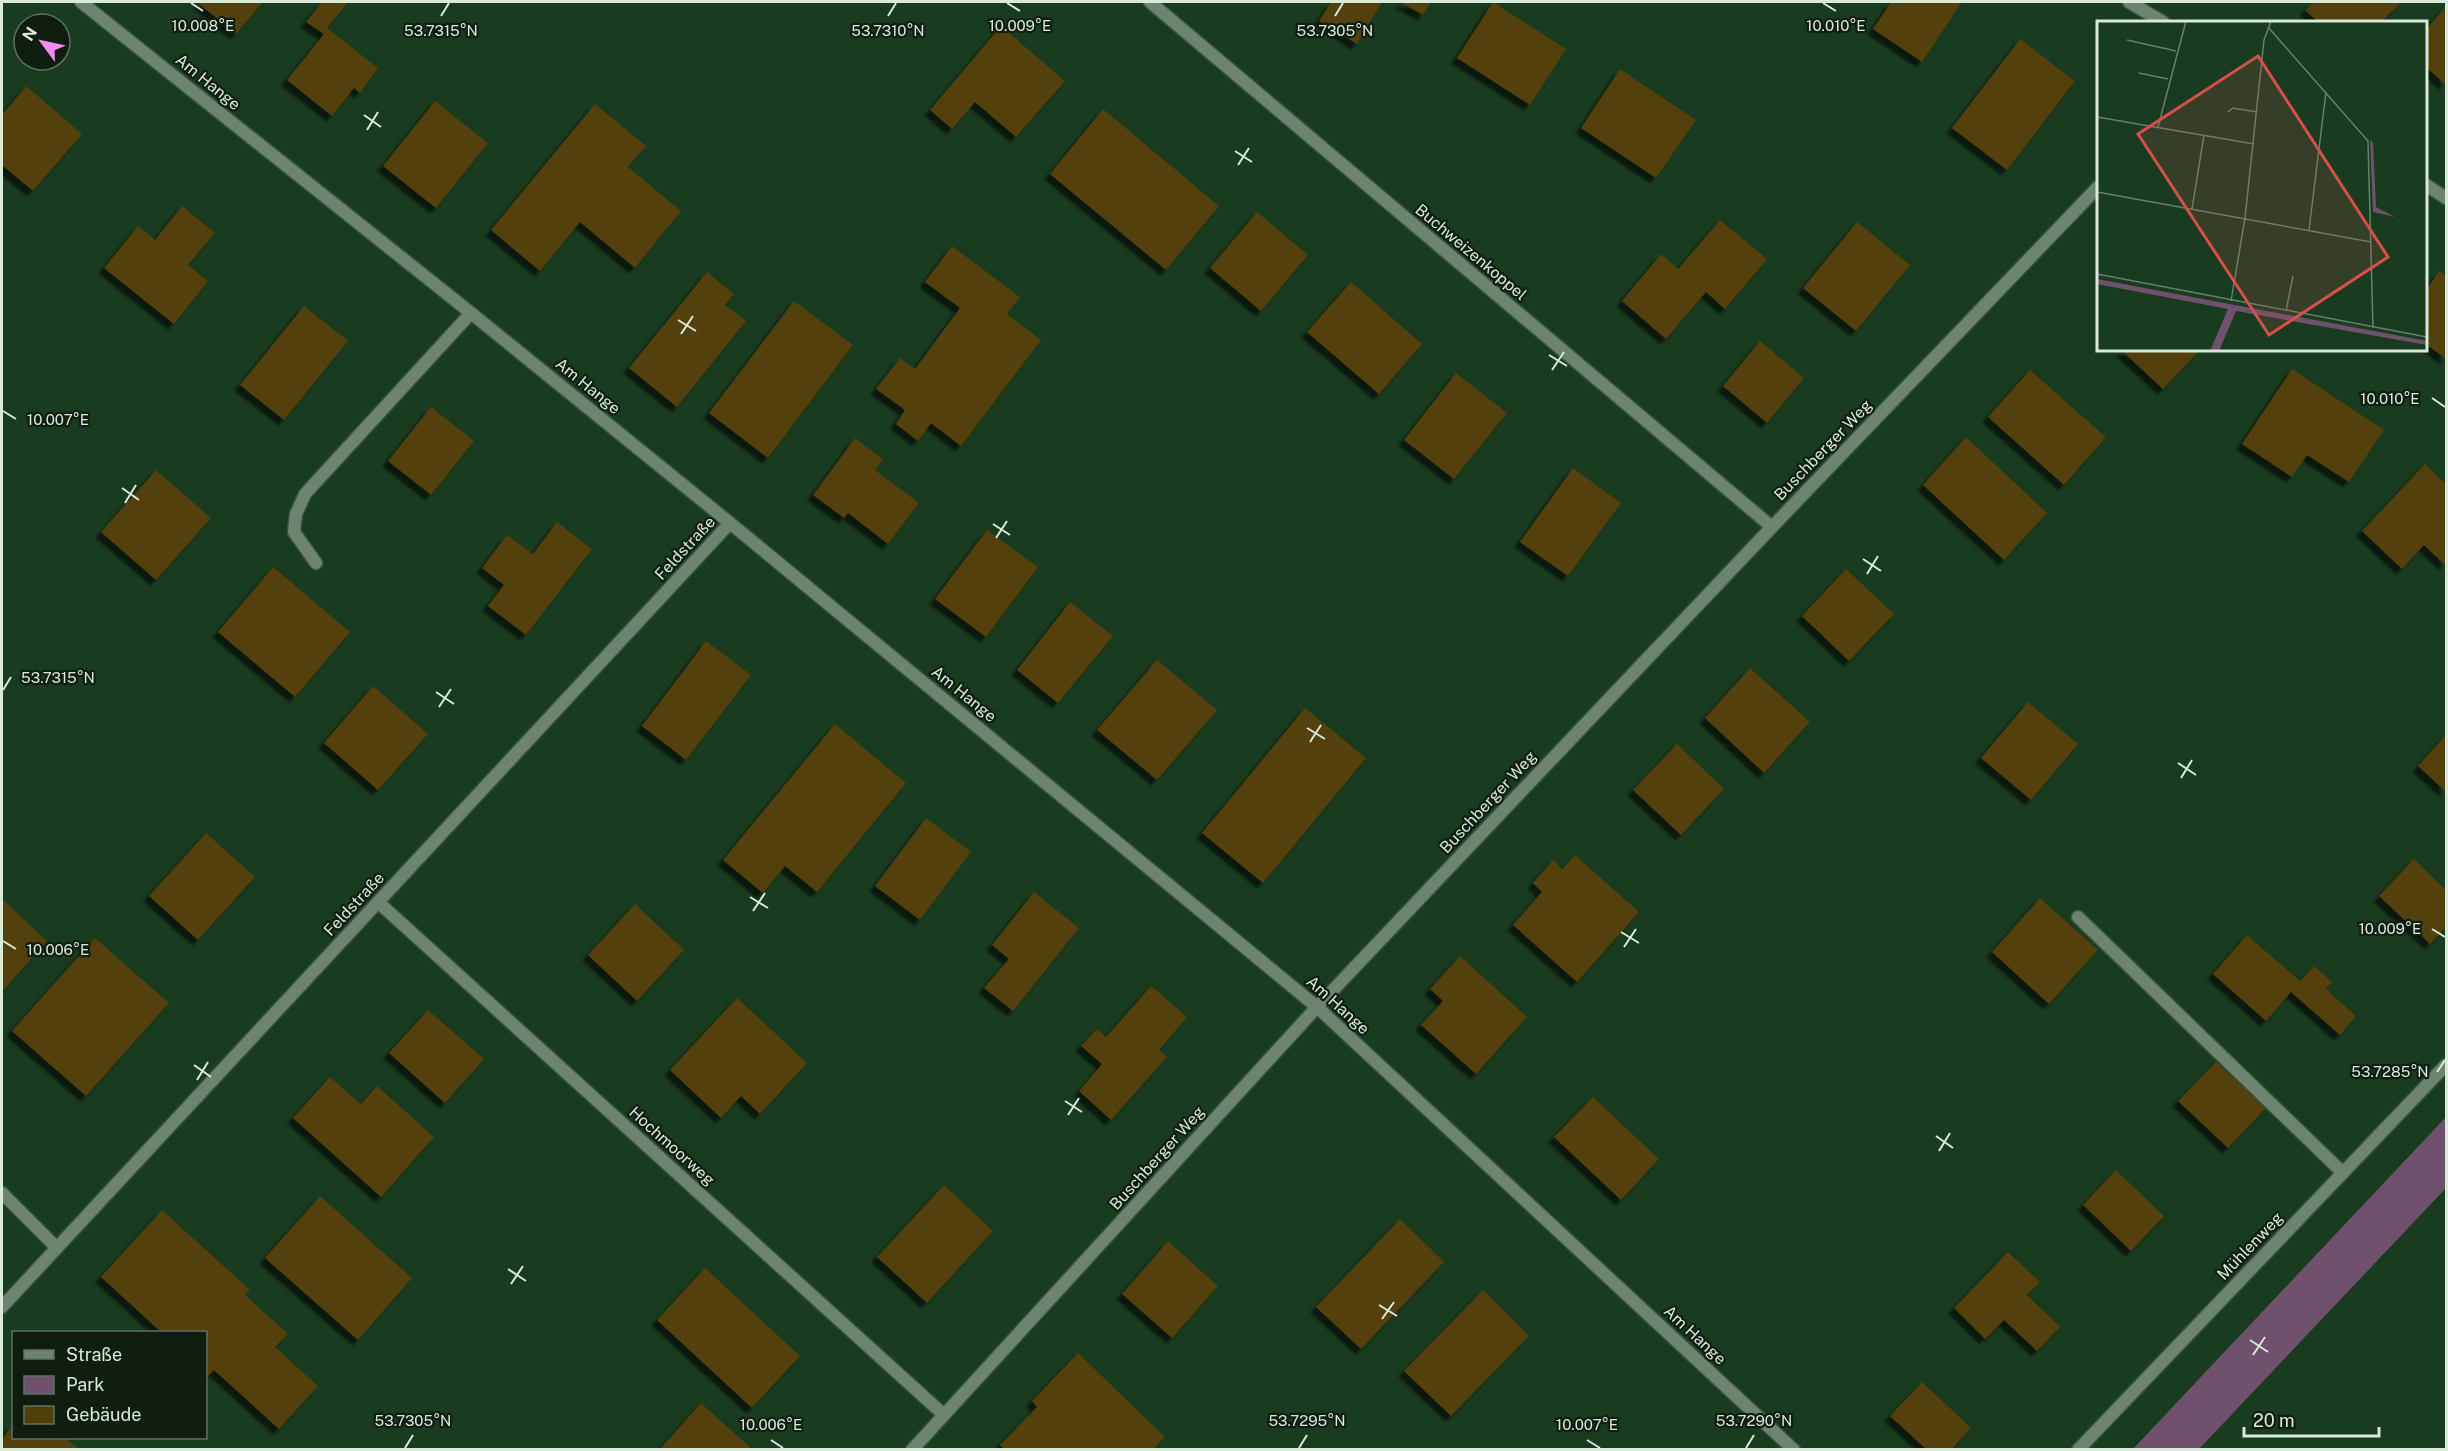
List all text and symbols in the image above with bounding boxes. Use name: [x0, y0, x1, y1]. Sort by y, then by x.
north arrow: [12, 12, 72, 72]
text: 10.008°E: [172, 17, 234, 34]
text: 10.009°E: [989, 17, 1051, 34]
text: 10.010°E: [1806, 17, 1866, 34]
inset map: [2097, 21, 2427, 351]
text: 53.7315°N: [404, 22, 478, 39]
text: 53.7310°N: [851, 22, 925, 39]
text: 53.7305°N: [1297, 22, 1373, 39]
text: N: [18, 24, 41, 45]
street label: Am Hange: [172, 50, 244, 114]
street label: Buchweizenkoppel: [1411, 200, 1531, 304]
street label: Am Hange: [552, 354, 624, 418]
text: 10.010°E: [2360, 390, 2420, 407]
street label: Buschberger Weg: [1770, 396, 1876, 504]
text: 10.007°E: [27, 411, 89, 428]
street label: Feldstraße: [651, 512, 719, 584]
street label: Am Hange: [928, 662, 1000, 726]
text: 53.7315°N: [21, 669, 95, 686]
street label: Buschberger Weg: [1436, 747, 1540, 857]
street label: Feldstraße: [320, 868, 388, 940]
text: 10.009°E: [2359, 920, 2421, 937]
text: 10.006°E: [27, 941, 89, 958]
street label: Am Hange: [1303, 972, 1373, 1038]
text: 53.7285°N: [2351, 1063, 2429, 1080]
street label: Buschberger Weg: [1106, 1102, 1208, 1214]
street label: Hochmoorweg: [625, 1103, 719, 1189]
street label: Mühlenweg: [2213, 1208, 2287, 1284]
street label: Am Hange: [1660, 1301, 1730, 1369]
legend: [12, 1331, 207, 1439]
text: Straße: [66, 1344, 122, 1365]
text: Park: [66, 1374, 104, 1395]
scale bar: [2244, 1400, 2379, 1438]
text: Gebäude: [66, 1404, 141, 1425]
text: 20 m: [2253, 1410, 2295, 1431]
text: 53.7305°N: [375, 1412, 451, 1429]
text: 53.7295°N: [1269, 1412, 1345, 1429]
text: 53.7290°N: [1716, 1412, 1792, 1429]
text: 10.006°E: [740, 1416, 802, 1433]
text: 10.007°E: [1556, 1416, 1618, 1433]

